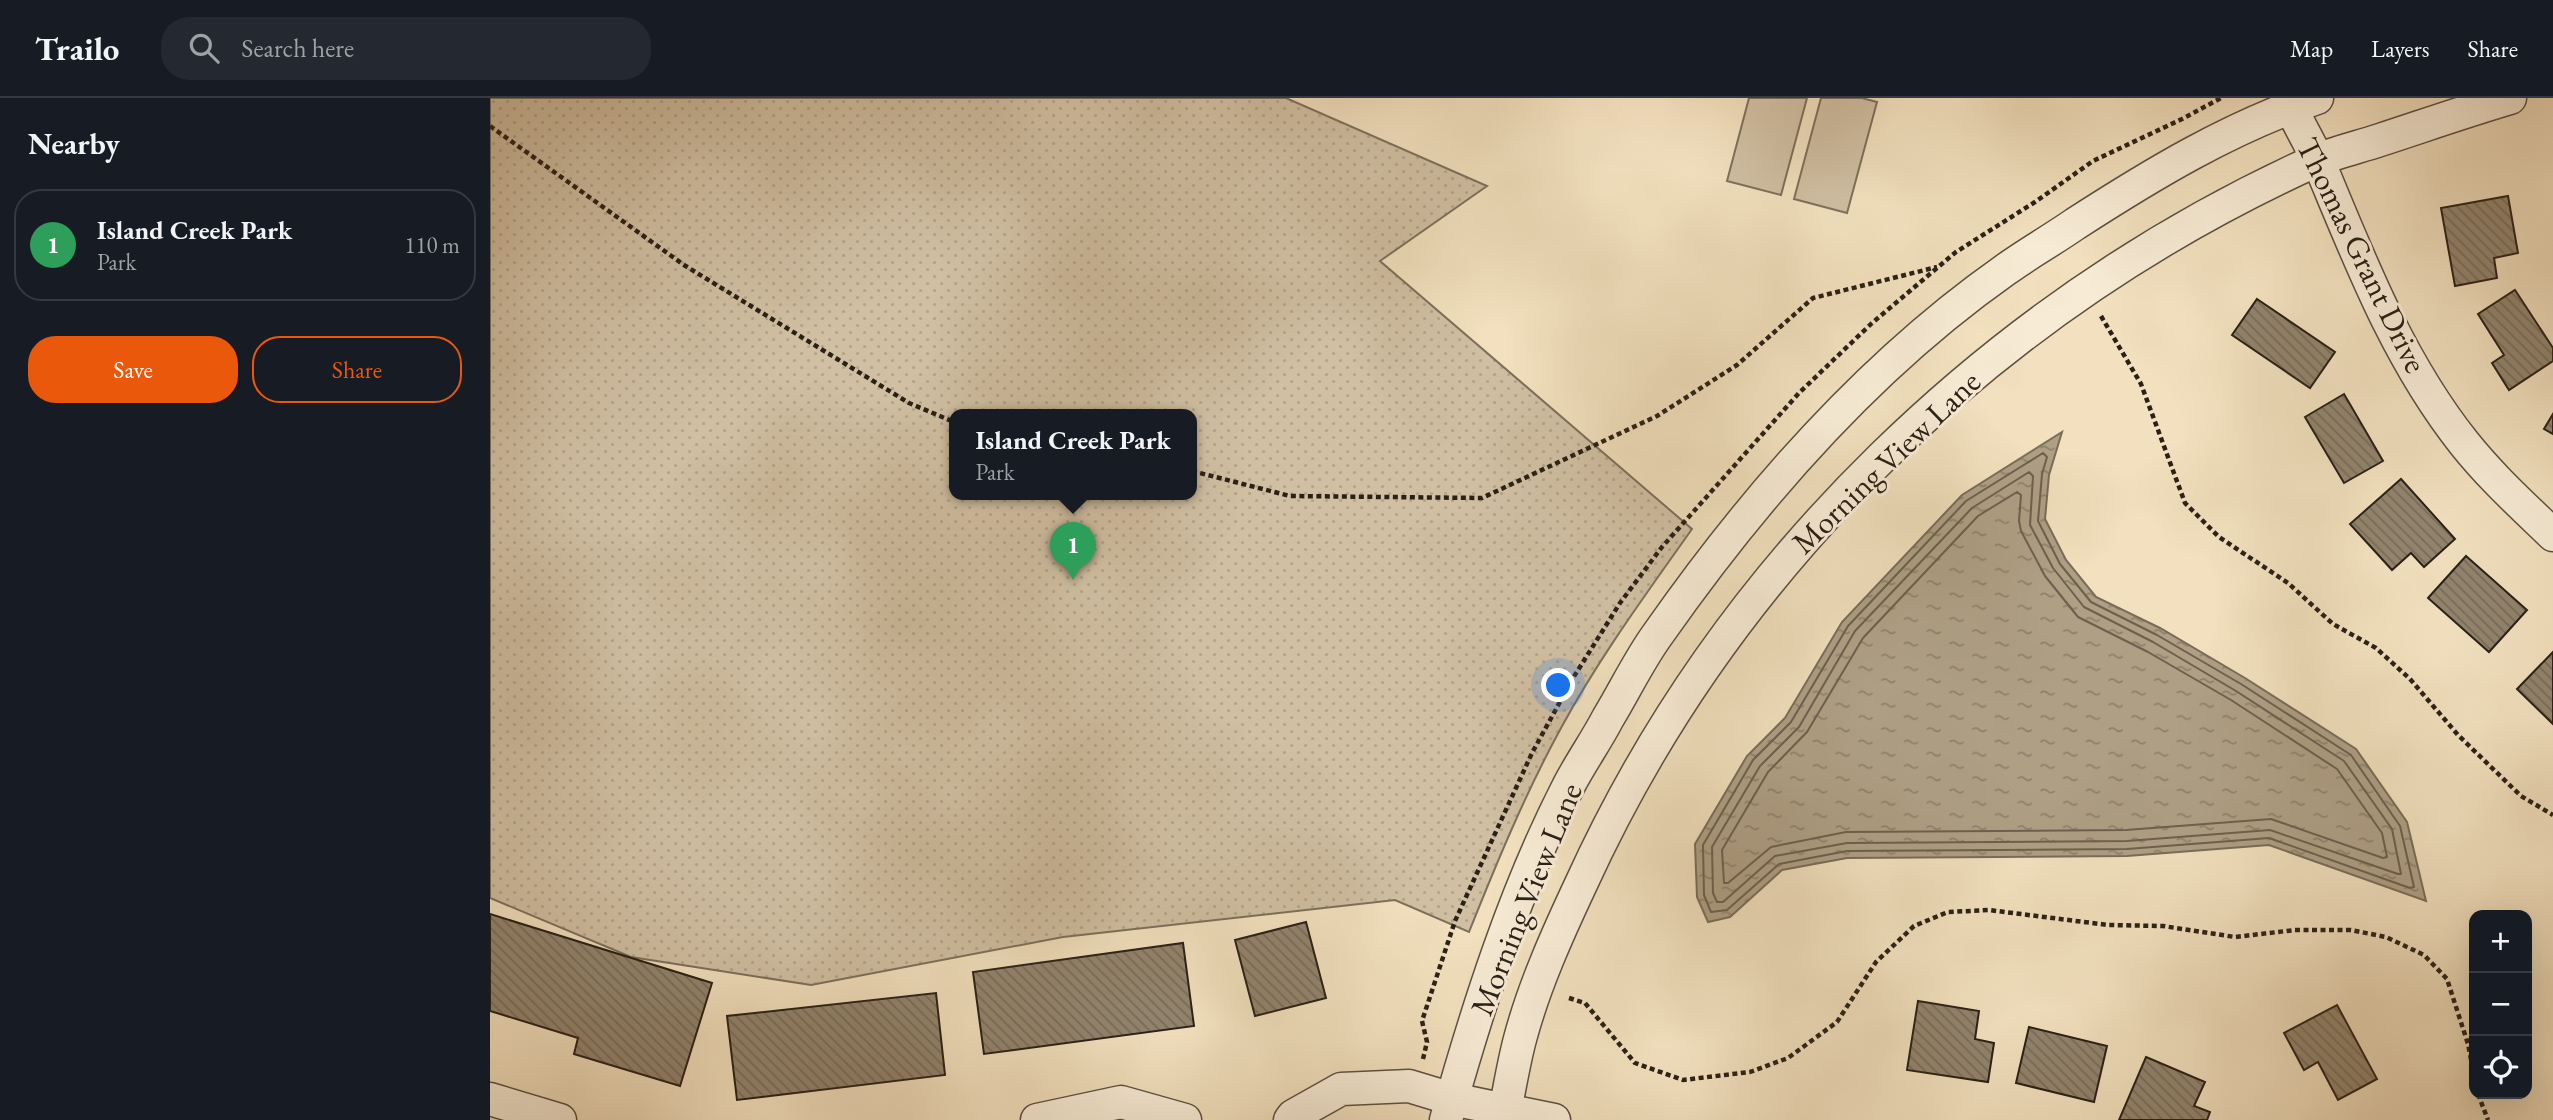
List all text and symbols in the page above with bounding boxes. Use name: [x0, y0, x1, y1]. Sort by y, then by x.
search box: [161, 17, 651, 80]
text: Trailo: [35, 27, 119, 70]
icon: search: [185, 29, 223, 67]
text: Search here: [241, 31, 354, 65]
text: Map: [2290, 33, 2333, 64]
text: Layers: [2371, 33, 2430, 64]
text: Share: [2468, 33, 2518, 64]
text: Nearby: [28, 124, 120, 163]
street label: Thomas Grant Drive: [2287, 130, 2437, 380]
text: Island Creek Park: [97, 213, 292, 247]
text: 1: [47, 230, 59, 260]
text: 110 m: [404, 230, 460, 260]
text: Park: [97, 247, 136, 277]
button: Save: [28, 336, 238, 403]
button: Share: [252, 336, 462, 403]
street label: Morning View Lane: [1783, 361, 1989, 563]
popup: [949, 409, 1197, 500]
text: Island Creek Park: [975, 423, 1171, 457]
text: Park: [975, 457, 1015, 487]
pin: 1: [1050, 522, 1096, 580]
your location: [1541, 668, 1575, 702]
street label: Morning View Lane: [1460, 777, 1592, 1021]
map controls: [2469, 910, 2532, 1099]
button: +: [2469, 910, 2532, 973]
button: −: [2469, 973, 2532, 1036]
button: locate: [2469, 1036, 2532, 1099]

